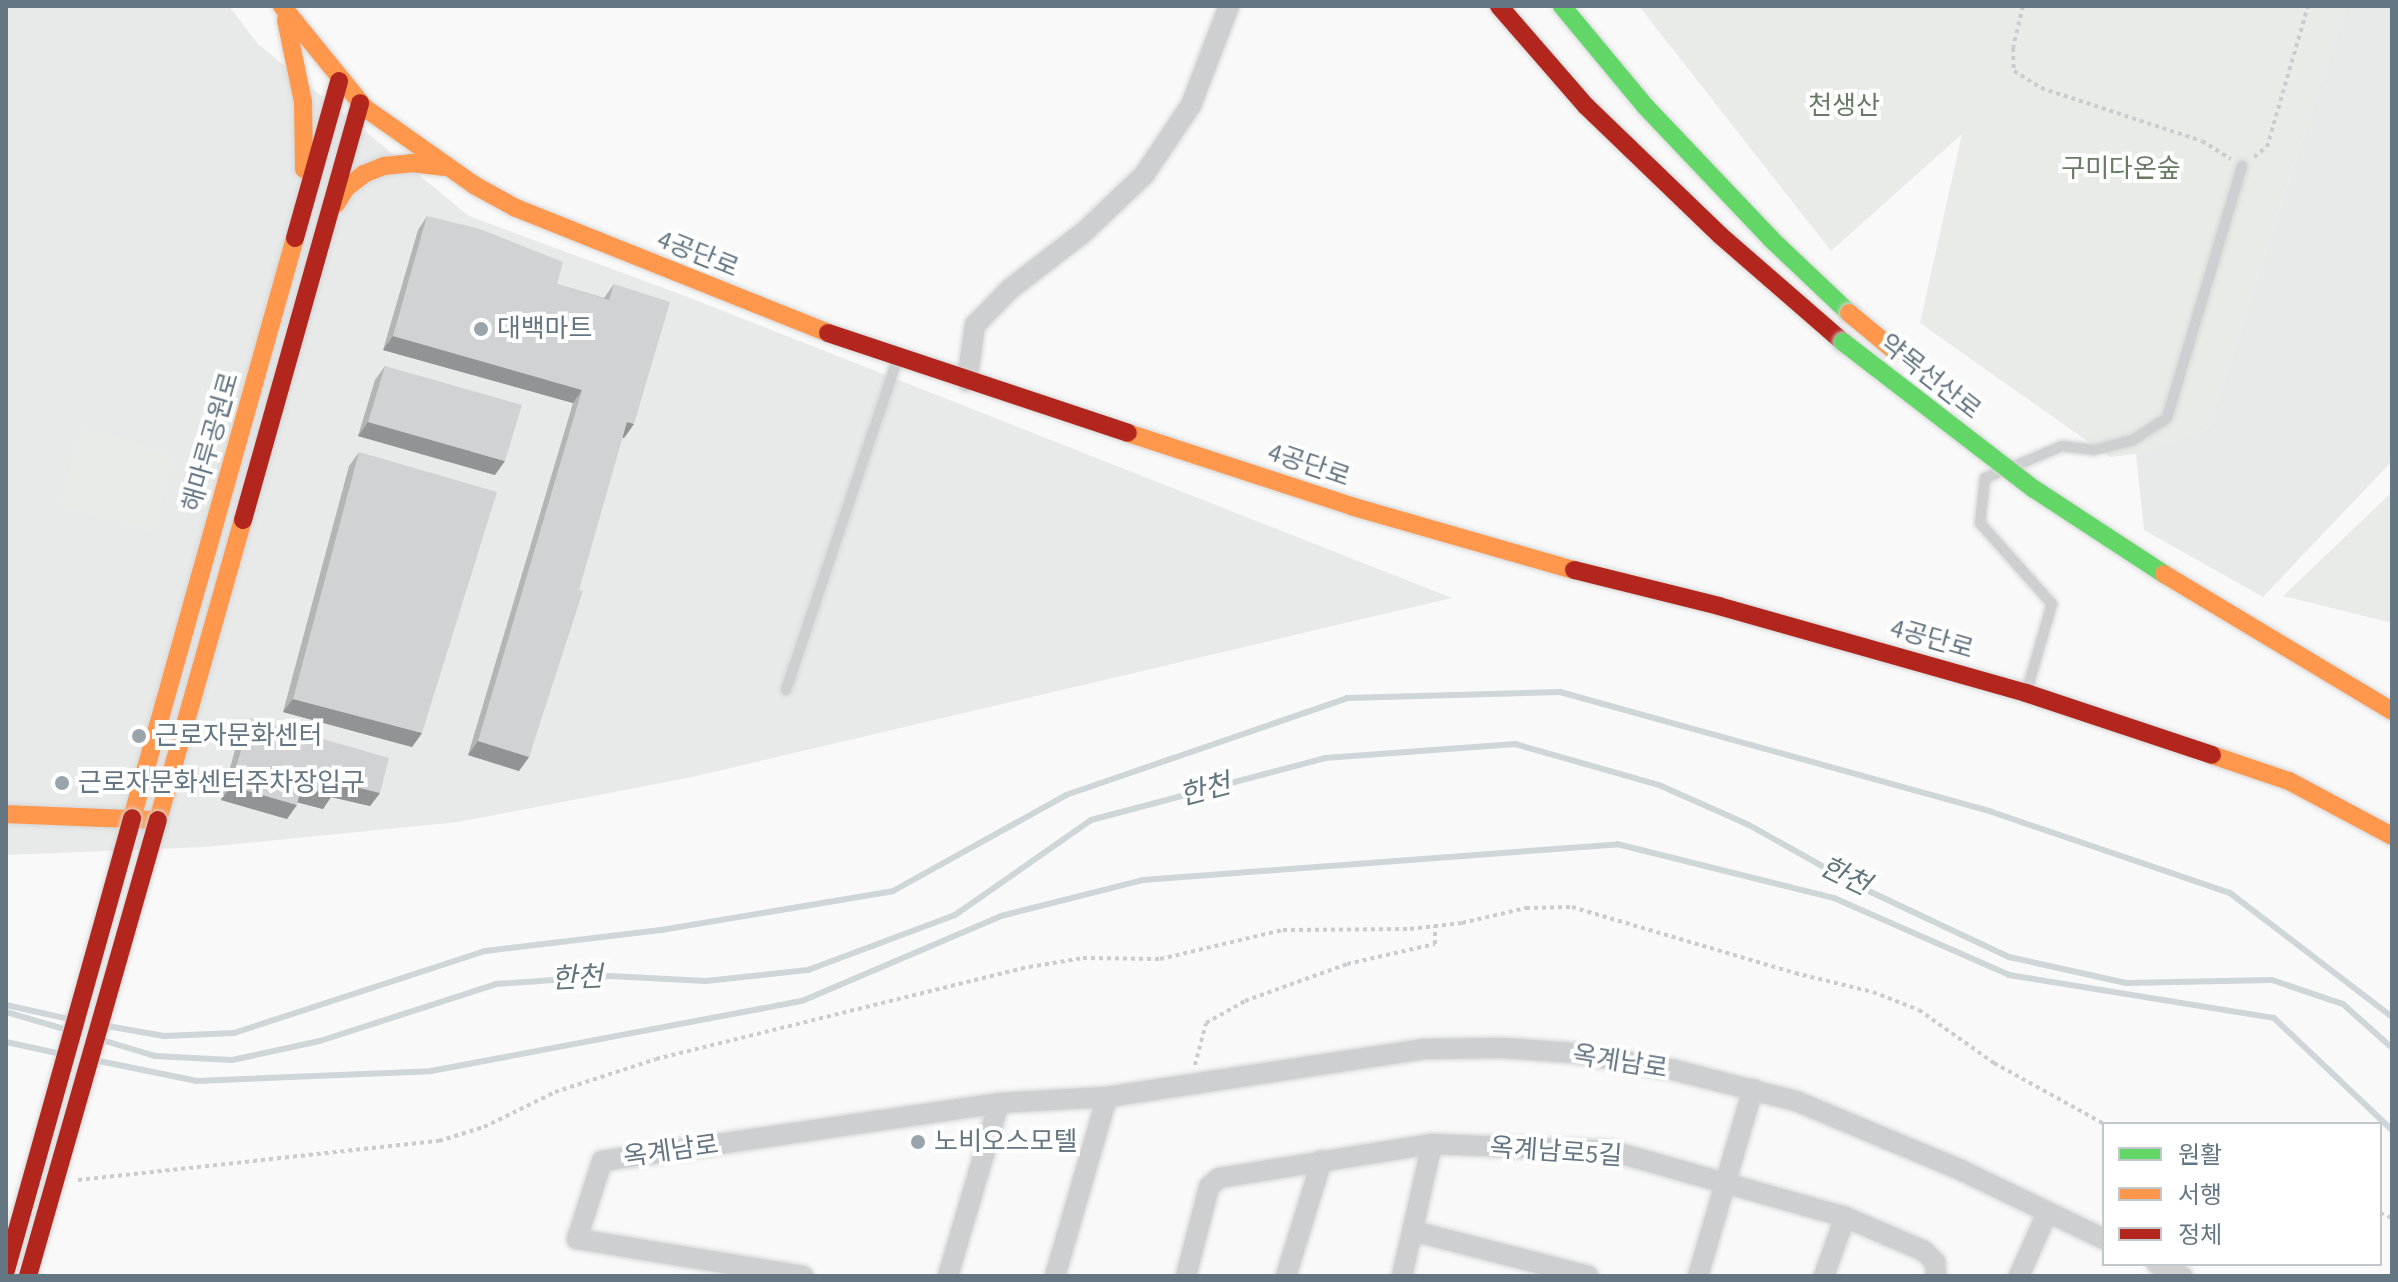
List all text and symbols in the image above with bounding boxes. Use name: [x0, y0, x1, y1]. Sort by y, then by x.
park label: 천생산: [1808, 90, 1880, 122]
park label: 구미다온숲: [2061, 153, 2181, 185]
street label: 4공단로: [653, 224, 743, 284]
place label: 대백마트: [497, 313, 593, 345]
marker: 대백마트: [472, 320, 490, 338]
street label: 약목선산로: [1873, 328, 1987, 426]
street label: 해마루공원로: [176, 369, 246, 515]
street label: 4공단로: [1264, 436, 1354, 494]
street label: 4공단로: [1887, 612, 1977, 666]
place label: 근로자문화센터: [155, 720, 322, 752]
marker: 근로자문화센터: [130, 727, 148, 745]
place label: 근로자문화센터주차장입구: [78, 767, 365, 799]
water label: 한천: [1176, 767, 1234, 813]
marker: 근로자문화센터주차장입구: [53, 774, 71, 792]
water label: 한천: [1814, 850, 1876, 902]
water label: 한천: [550, 960, 604, 996]
street label: 옥계남로: [1570, 1039, 1670, 1085]
legend: [2102, 1122, 2382, 1266]
place label: 노비오스모텔: [934, 1126, 1078, 1158]
street label: 옥계남로: [621, 1129, 721, 1173]
street label: 옥계남로5길: [1489, 1132, 1623, 1172]
marker: 노비오스모텔: [909, 1133, 927, 1151]
text: 원활: [2178, 1138, 2222, 1173]
text: 서행: [2178, 1178, 2222, 1213]
text: 정체: [2178, 1218, 2222, 1253]

